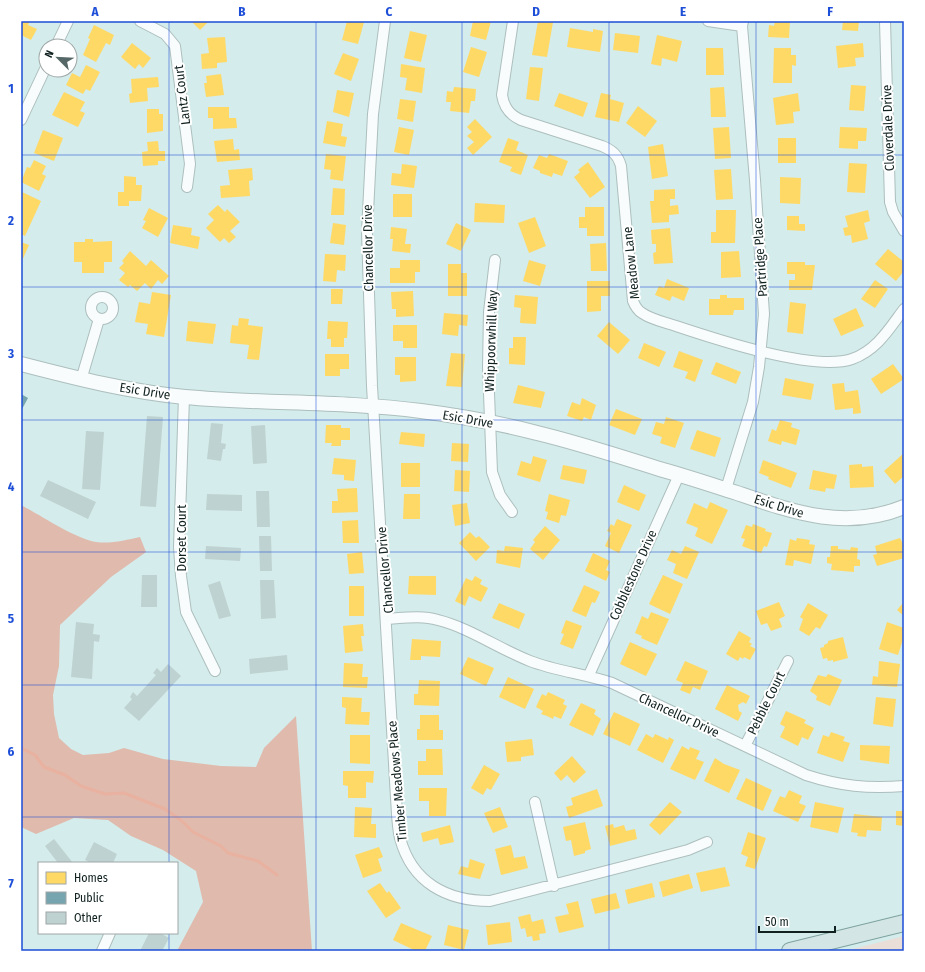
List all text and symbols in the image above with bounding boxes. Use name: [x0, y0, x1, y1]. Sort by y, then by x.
text: A: [90, 4, 99, 19]
text: B: [238, 4, 246, 19]
text: C: [386, 4, 393, 19]
text: D: [532, 4, 540, 19]
text: E: [680, 4, 686, 19]
text: F: [827, 4, 833, 19]
north arrow: [38, 38, 78, 78]
text: N: [42, 48, 57, 60]
street label: Lantz Court: [171, 64, 193, 126]
text: 1: [8, 81, 14, 96]
street label: Cloverdale Drive: [879, 84, 897, 172]
street label: Chancellor Drive: [360, 204, 376, 292]
text: 2: [7, 213, 14, 228]
street label: Partridge Place: [750, 217, 770, 297]
street label: Meadow Lane: [620, 226, 642, 300]
street label: Whippoorwhill Way: [482, 290, 500, 392]
text: 3: [7, 346, 14, 361]
street label: Esic Drive: [119, 380, 171, 402]
street label: Esic Drive: [442, 407, 494, 431]
text: 4: [8, 479, 15, 494]
street label: Esic Drive: [752, 491, 806, 521]
street label: Dorset Court: [174, 504, 189, 571]
street label: Chancellor Drive: [374, 526, 396, 614]
street label: Cobblestone Drive: [606, 528, 660, 622]
text: 5: [8, 611, 14, 626]
street label: Pebble Court: [744, 668, 788, 737]
street label: Chancellor Drive: [636, 690, 722, 740]
street label: Timber Meadows Place: [384, 720, 410, 842]
text: 6: [8, 744, 15, 759]
legend: [38, 862, 178, 934]
text: Homes: [74, 871, 108, 885]
text: 7: [8, 876, 14, 891]
text: Public: [74, 891, 104, 905]
scale bar: [759, 908, 835, 934]
text: Other: [74, 911, 103, 925]
text: 50 m: [765, 915, 789, 929]

